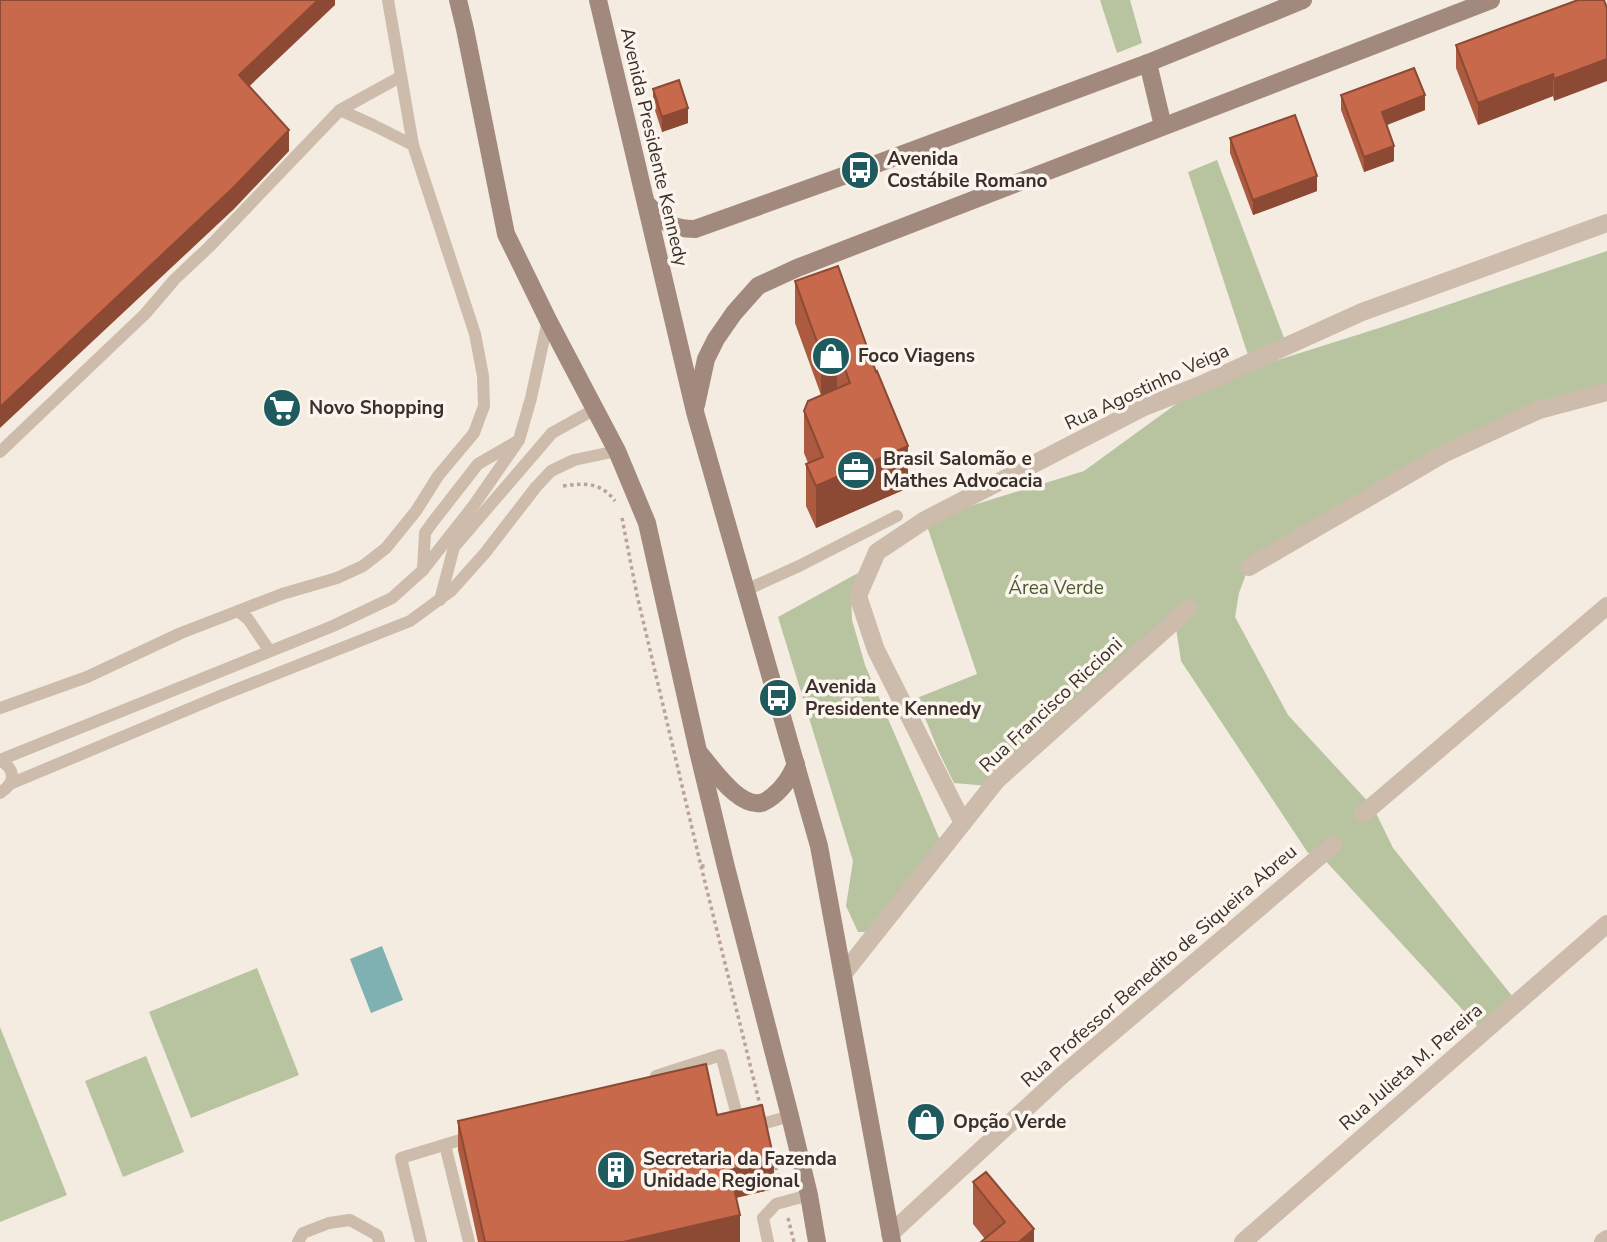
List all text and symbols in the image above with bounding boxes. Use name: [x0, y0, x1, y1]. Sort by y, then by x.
street label: Avenida Presidente Kennedy: [614, 25, 694, 269]
place label: Avenida Costábile Romano: [887, 146, 1048, 194]
bus stop icon: Avenida Costábile Romano: [839, 149, 881, 191]
shop icon: Foco Viagens: [810, 335, 852, 377]
street label: Rua Agostinho Veiga: [1061, 337, 1233, 437]
place label: Foco Viagens: [858, 343, 975, 369]
supermarket icon: Novo Shopping: [261, 387, 303, 429]
place label: Novo Shopping: [309, 395, 444, 421]
place label: Brasil Salomão e Mathes Advocacia: [883, 446, 1043, 494]
office icon: Brasil Salomão e Mathes Advocacia: [835, 449, 877, 491]
park label: Área Verde: [1008, 575, 1104, 601]
street label: Rua Francisco Riccioni: [974, 632, 1128, 778]
place label: Avenida Presidente Kennedy: [805, 674, 982, 722]
bus stop icon: Avenida Presidente Kennedy: [757, 677, 799, 719]
street label: Rua Professor Benedito de Siqueira Abreu: [1015, 839, 1303, 1093]
street label: Rua Julieta M. Pereira: [1334, 997, 1488, 1137]
shop icon: Opção Verde: [905, 1101, 947, 1143]
place label: Opção Verde: [953, 1109, 1066, 1135]
place label: Secretaria da Fazenda Unidade Regional: [643, 1146, 837, 1194]
building icon: Secretaria da Fazenda Unidade Regional: [595, 1149, 637, 1191]

